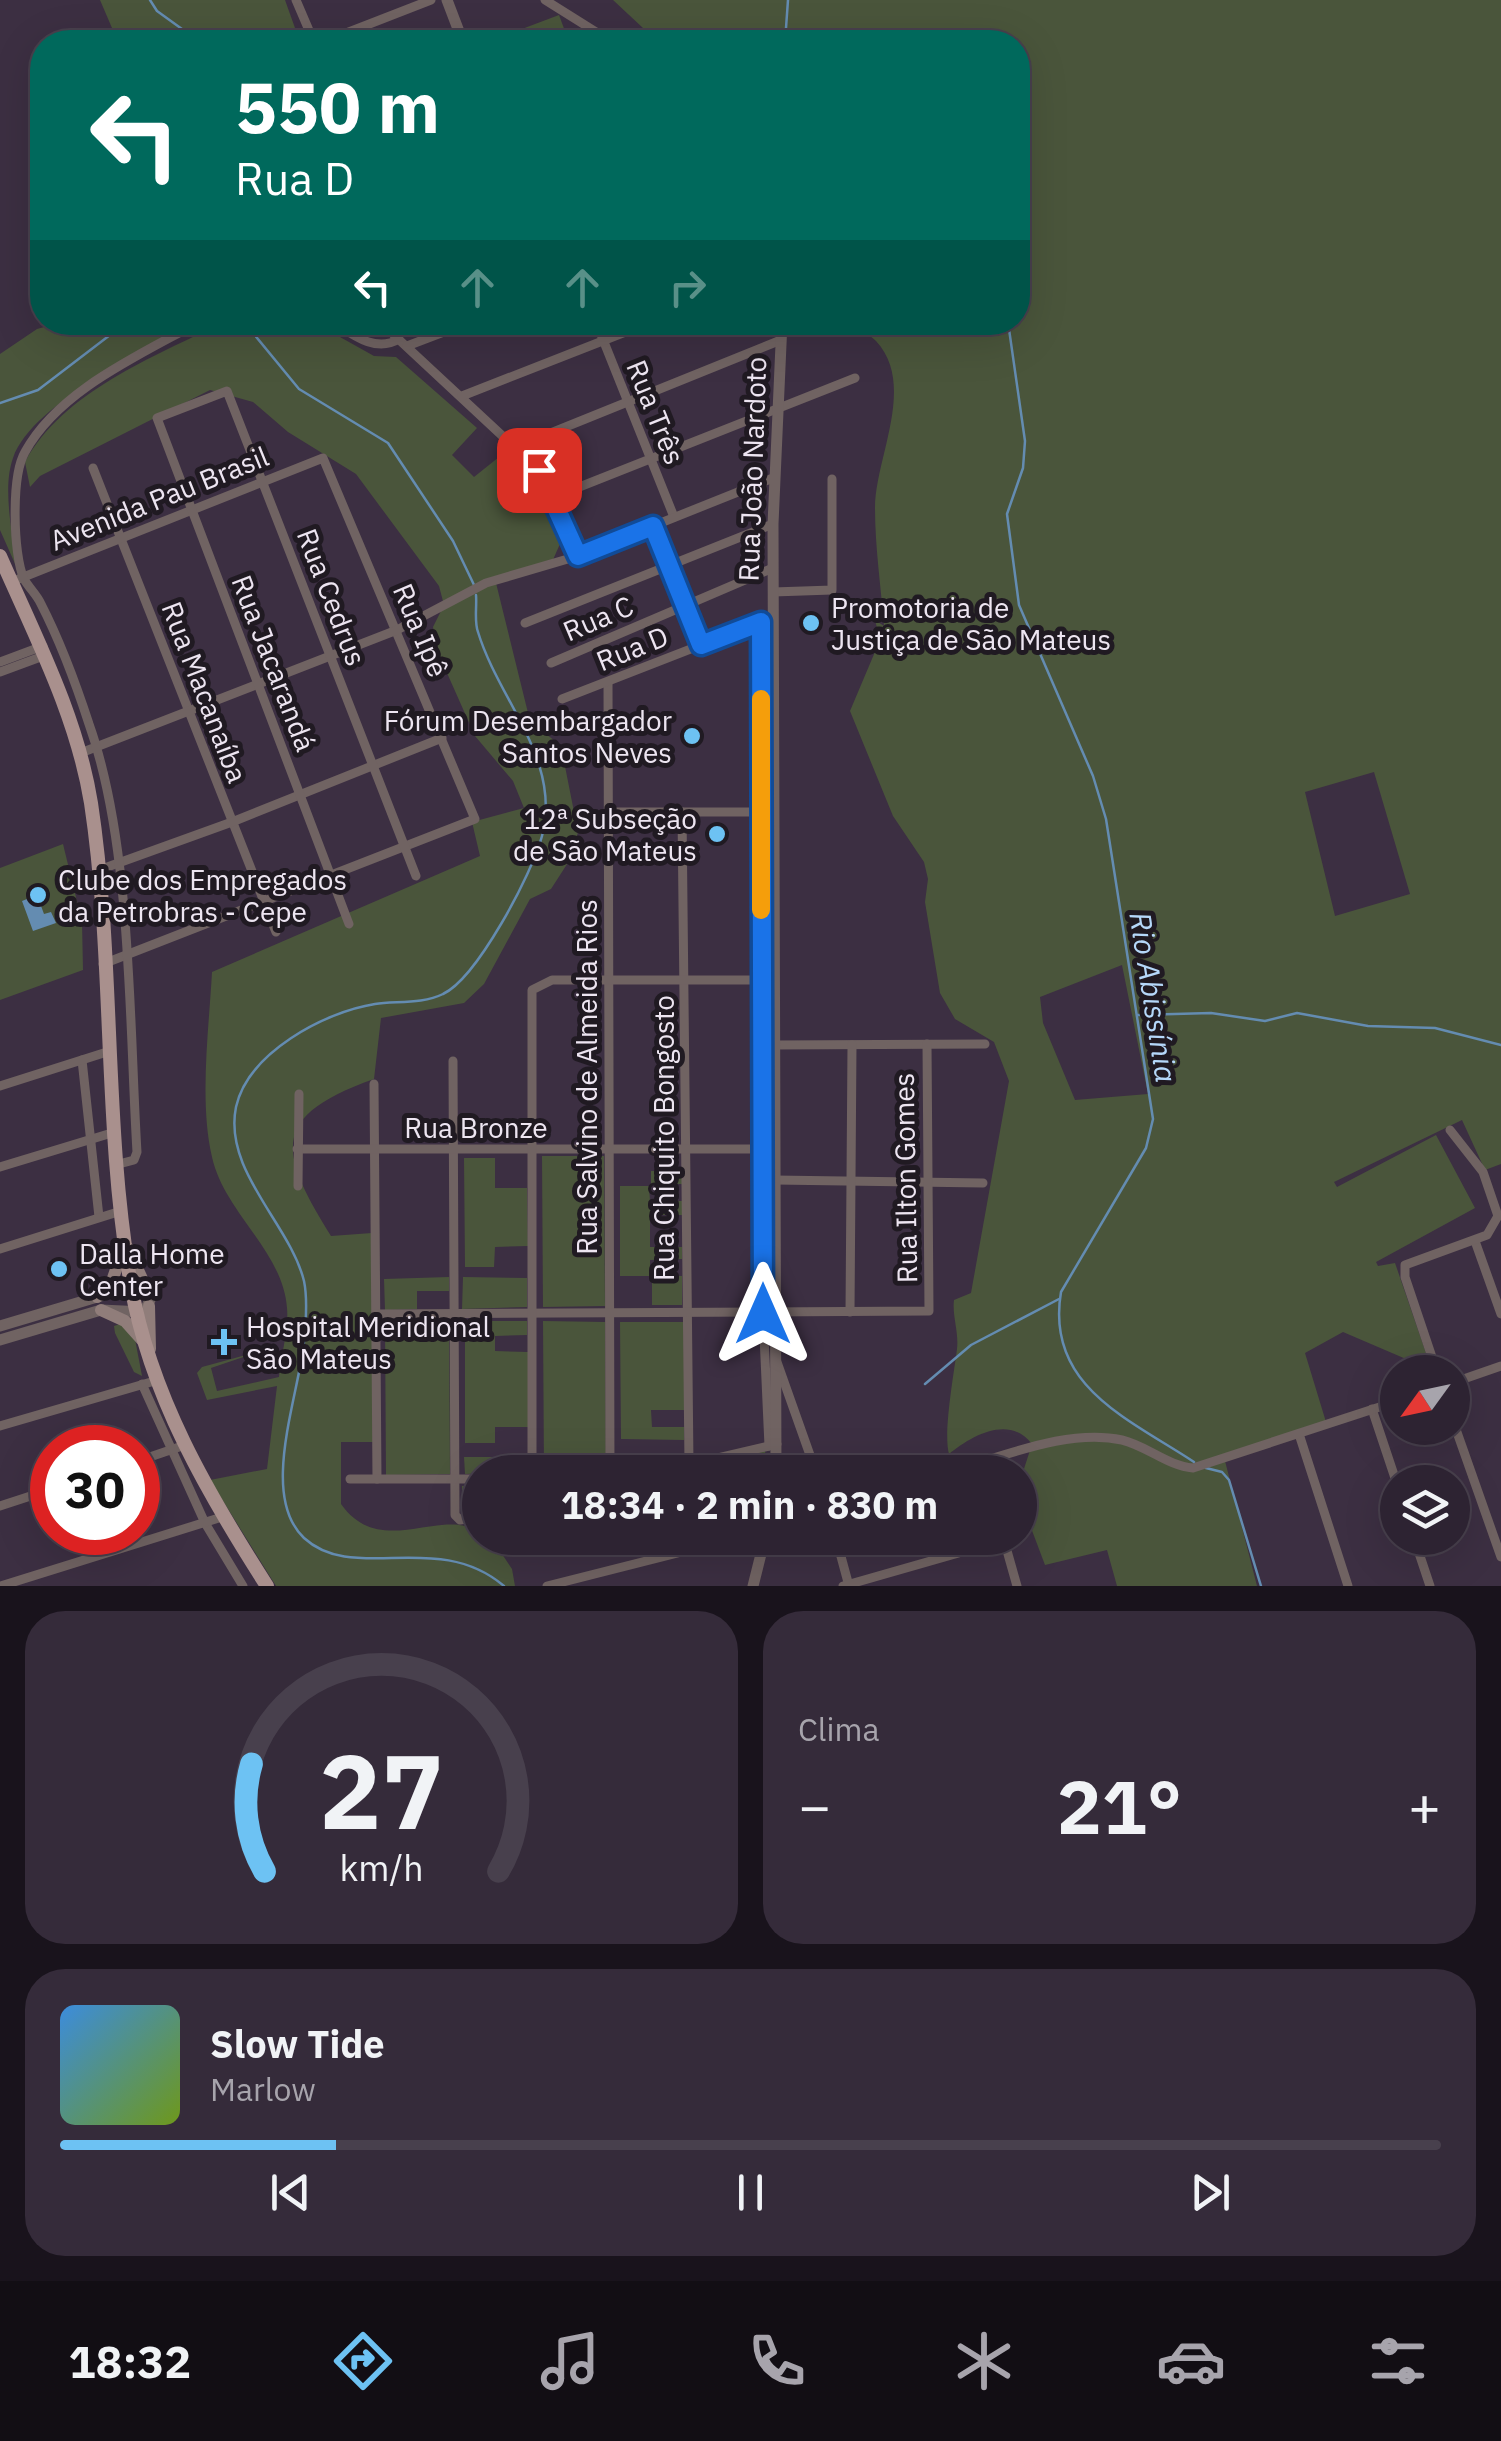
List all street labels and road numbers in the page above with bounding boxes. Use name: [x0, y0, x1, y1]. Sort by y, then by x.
street label: Rua Três: [618, 354, 694, 470]
street label: Rua João Nardoto: [730, 356, 774, 582]
street label: Avenida Pau Brasil: [44, 437, 274, 559]
street label: Rua Cedrus: [289, 523, 375, 671]
street label: Rua Jacarandá: [223, 570, 325, 756]
street label: Rua Ipê: [385, 578, 457, 682]
street label: Rua C: [557, 587, 639, 649]
street label: Rua Macanaíba: [153, 596, 257, 788]
street label: Rua D: [591, 617, 673, 679]
street label: Rua Salvino de Almeida Rios: [568, 899, 605, 1255]
street label: Rua Chiquito Bongosto: [645, 995, 682, 1281]
street label: Rua Ilton Gomes: [885, 1072, 925, 1284]
street label: Rua Bronze: [404, 1109, 548, 1146]

